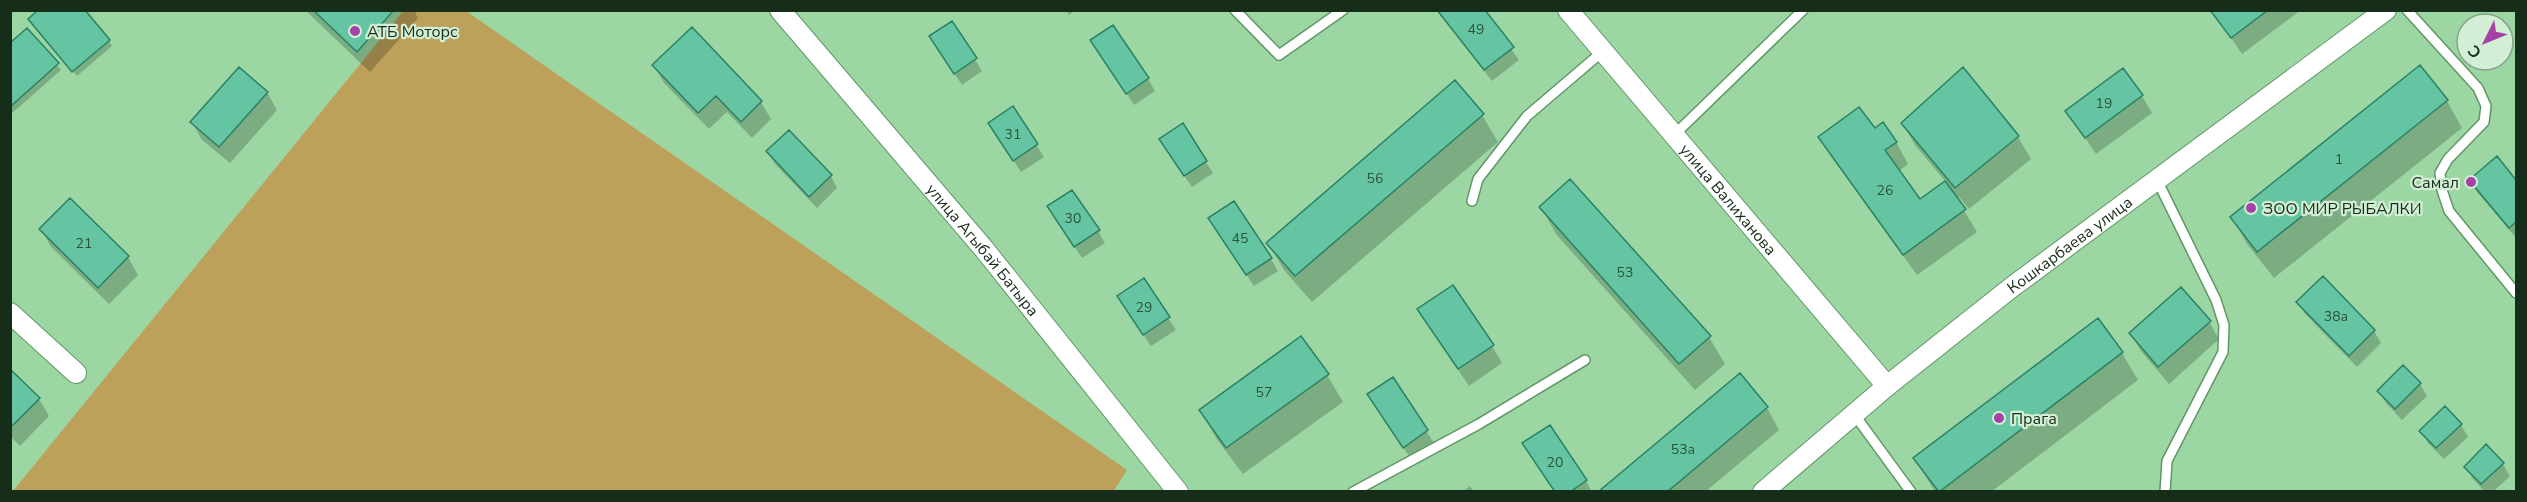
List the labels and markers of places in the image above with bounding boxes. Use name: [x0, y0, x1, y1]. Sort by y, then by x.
place label: АТБ Моторс: [367, 21, 458, 43]
marker: АТБ Моторс: [348, 24, 362, 38]
place label: Самал: [2411, 172, 2459, 194]
marker: Самал: [2464, 175, 2478, 189]
place label: ЗОО МИР РЫБАЛКИ: [2263, 198, 2422, 220]
marker: ЗОО МИР РЫБАЛКИ: [2244, 201, 2258, 215]
place label: Прага: [2011, 408, 2057, 430]
marker: Прага: [1992, 411, 2006, 425]

